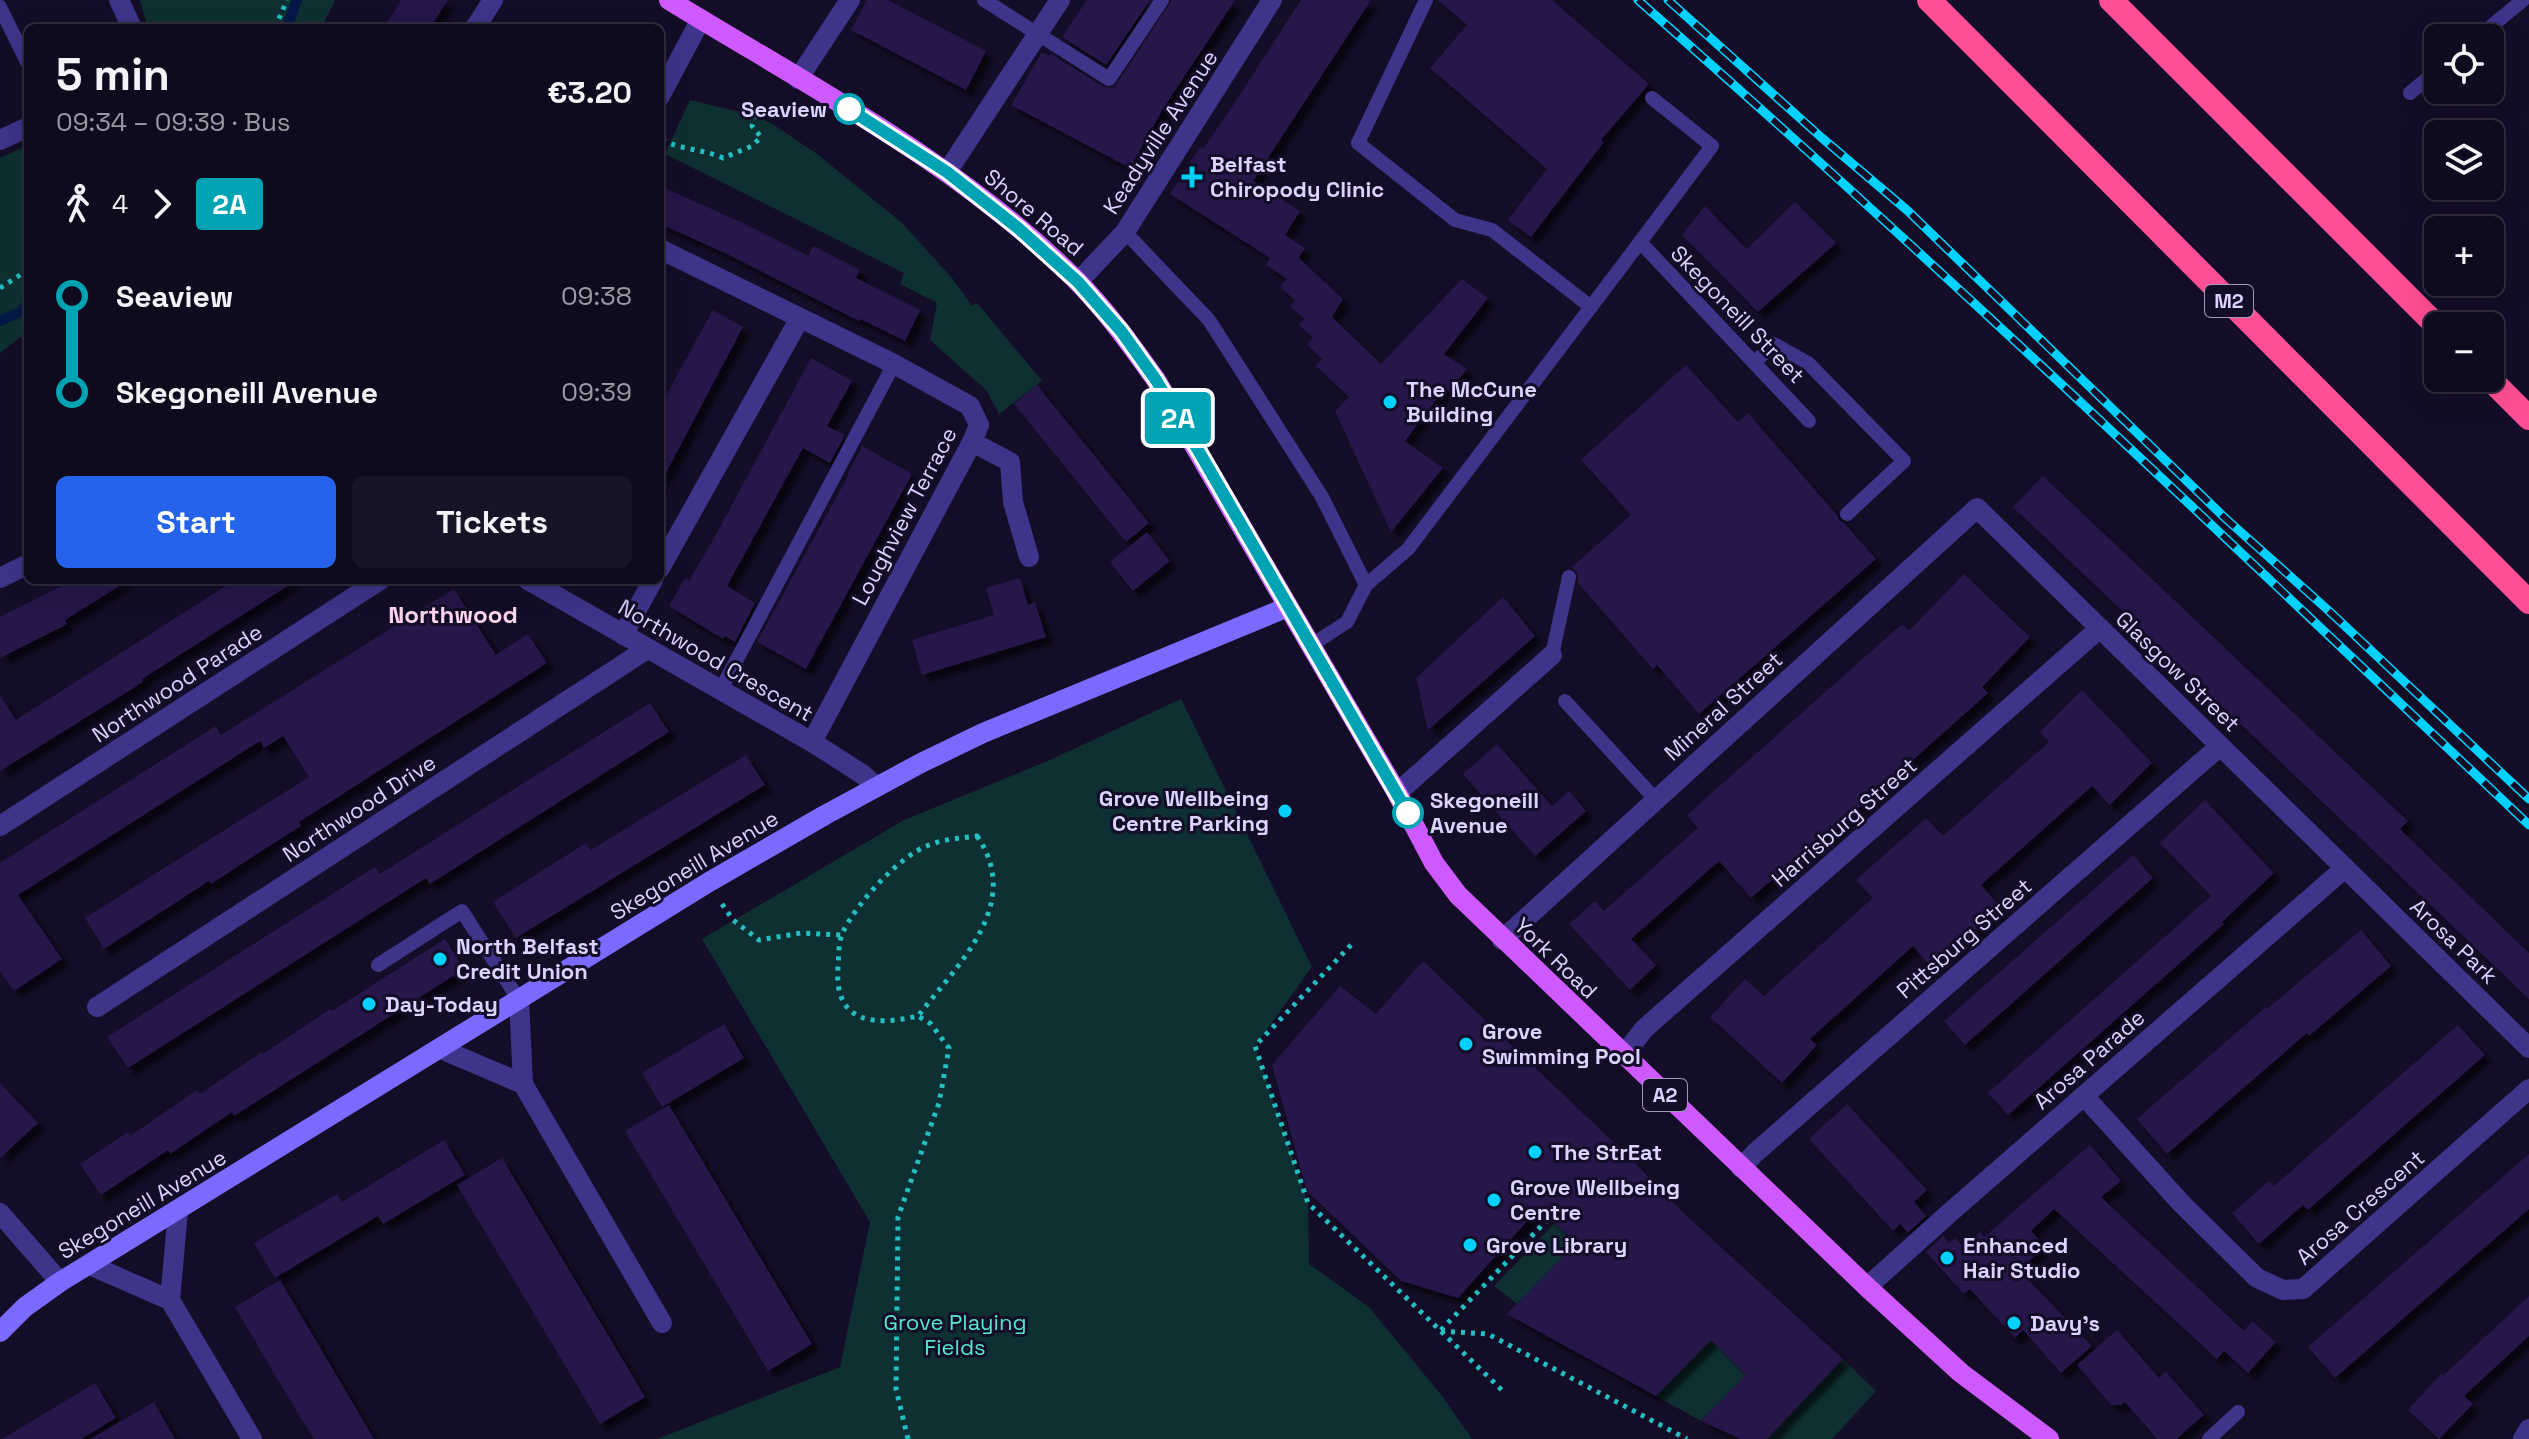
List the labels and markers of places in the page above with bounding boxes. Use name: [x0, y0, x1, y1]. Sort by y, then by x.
marker: Seaview: [834, 94, 864, 124]
place label: Seaview: [741, 95, 827, 123]
place label: Belfast Chiropody Clinic: [1210, 150, 1384, 203]
marker: Belfast Chiropody Clinic: [1181, 166, 1203, 188]
place label: The McCune Building: [1406, 375, 1537, 428]
marker: The McCune Building: [1381, 393, 1399, 411]
place label: Grove Wellbeing Centre Parking: [1099, 784, 1269, 837]
place label: Skegoneill Avenue: [1430, 786, 1539, 839]
marker: Skegoneill Avenue: [1393, 798, 1423, 828]
marker: Grove Wellbeing Centre Parking: [1276, 802, 1294, 820]
place label: North Belfast Credit Union: [456, 932, 599, 985]
marker: North Belfast Credit Union: [431, 950, 449, 968]
place label: Day-Today: [385, 990, 498, 1018]
marker: Day-Today: [360, 995, 378, 1013]
place label: Grove Swimming Pool: [1482, 1017, 1641, 1070]
marker: Grove Swimming Pool: [1457, 1035, 1475, 1053]
place label: The StrEat: [1551, 1138, 1662, 1166]
marker: The StrEat: [1526, 1143, 1544, 1161]
place label: Grove Wellbeing Centre: [1510, 1173, 1680, 1226]
marker: Grove Wellbeing Centre: [1485, 1191, 1503, 1209]
place label: Grove Library: [1486, 1231, 1627, 1259]
place label: Enhanced Hair Studio: [1963, 1231, 2081, 1284]
marker: Grove Library: [1461, 1236, 1479, 1254]
marker: Enhanced Hair Studio: [1938, 1249, 1956, 1267]
place label: Davy's: [2030, 1309, 2100, 1337]
marker: Davy's: [2005, 1314, 2023, 1332]

